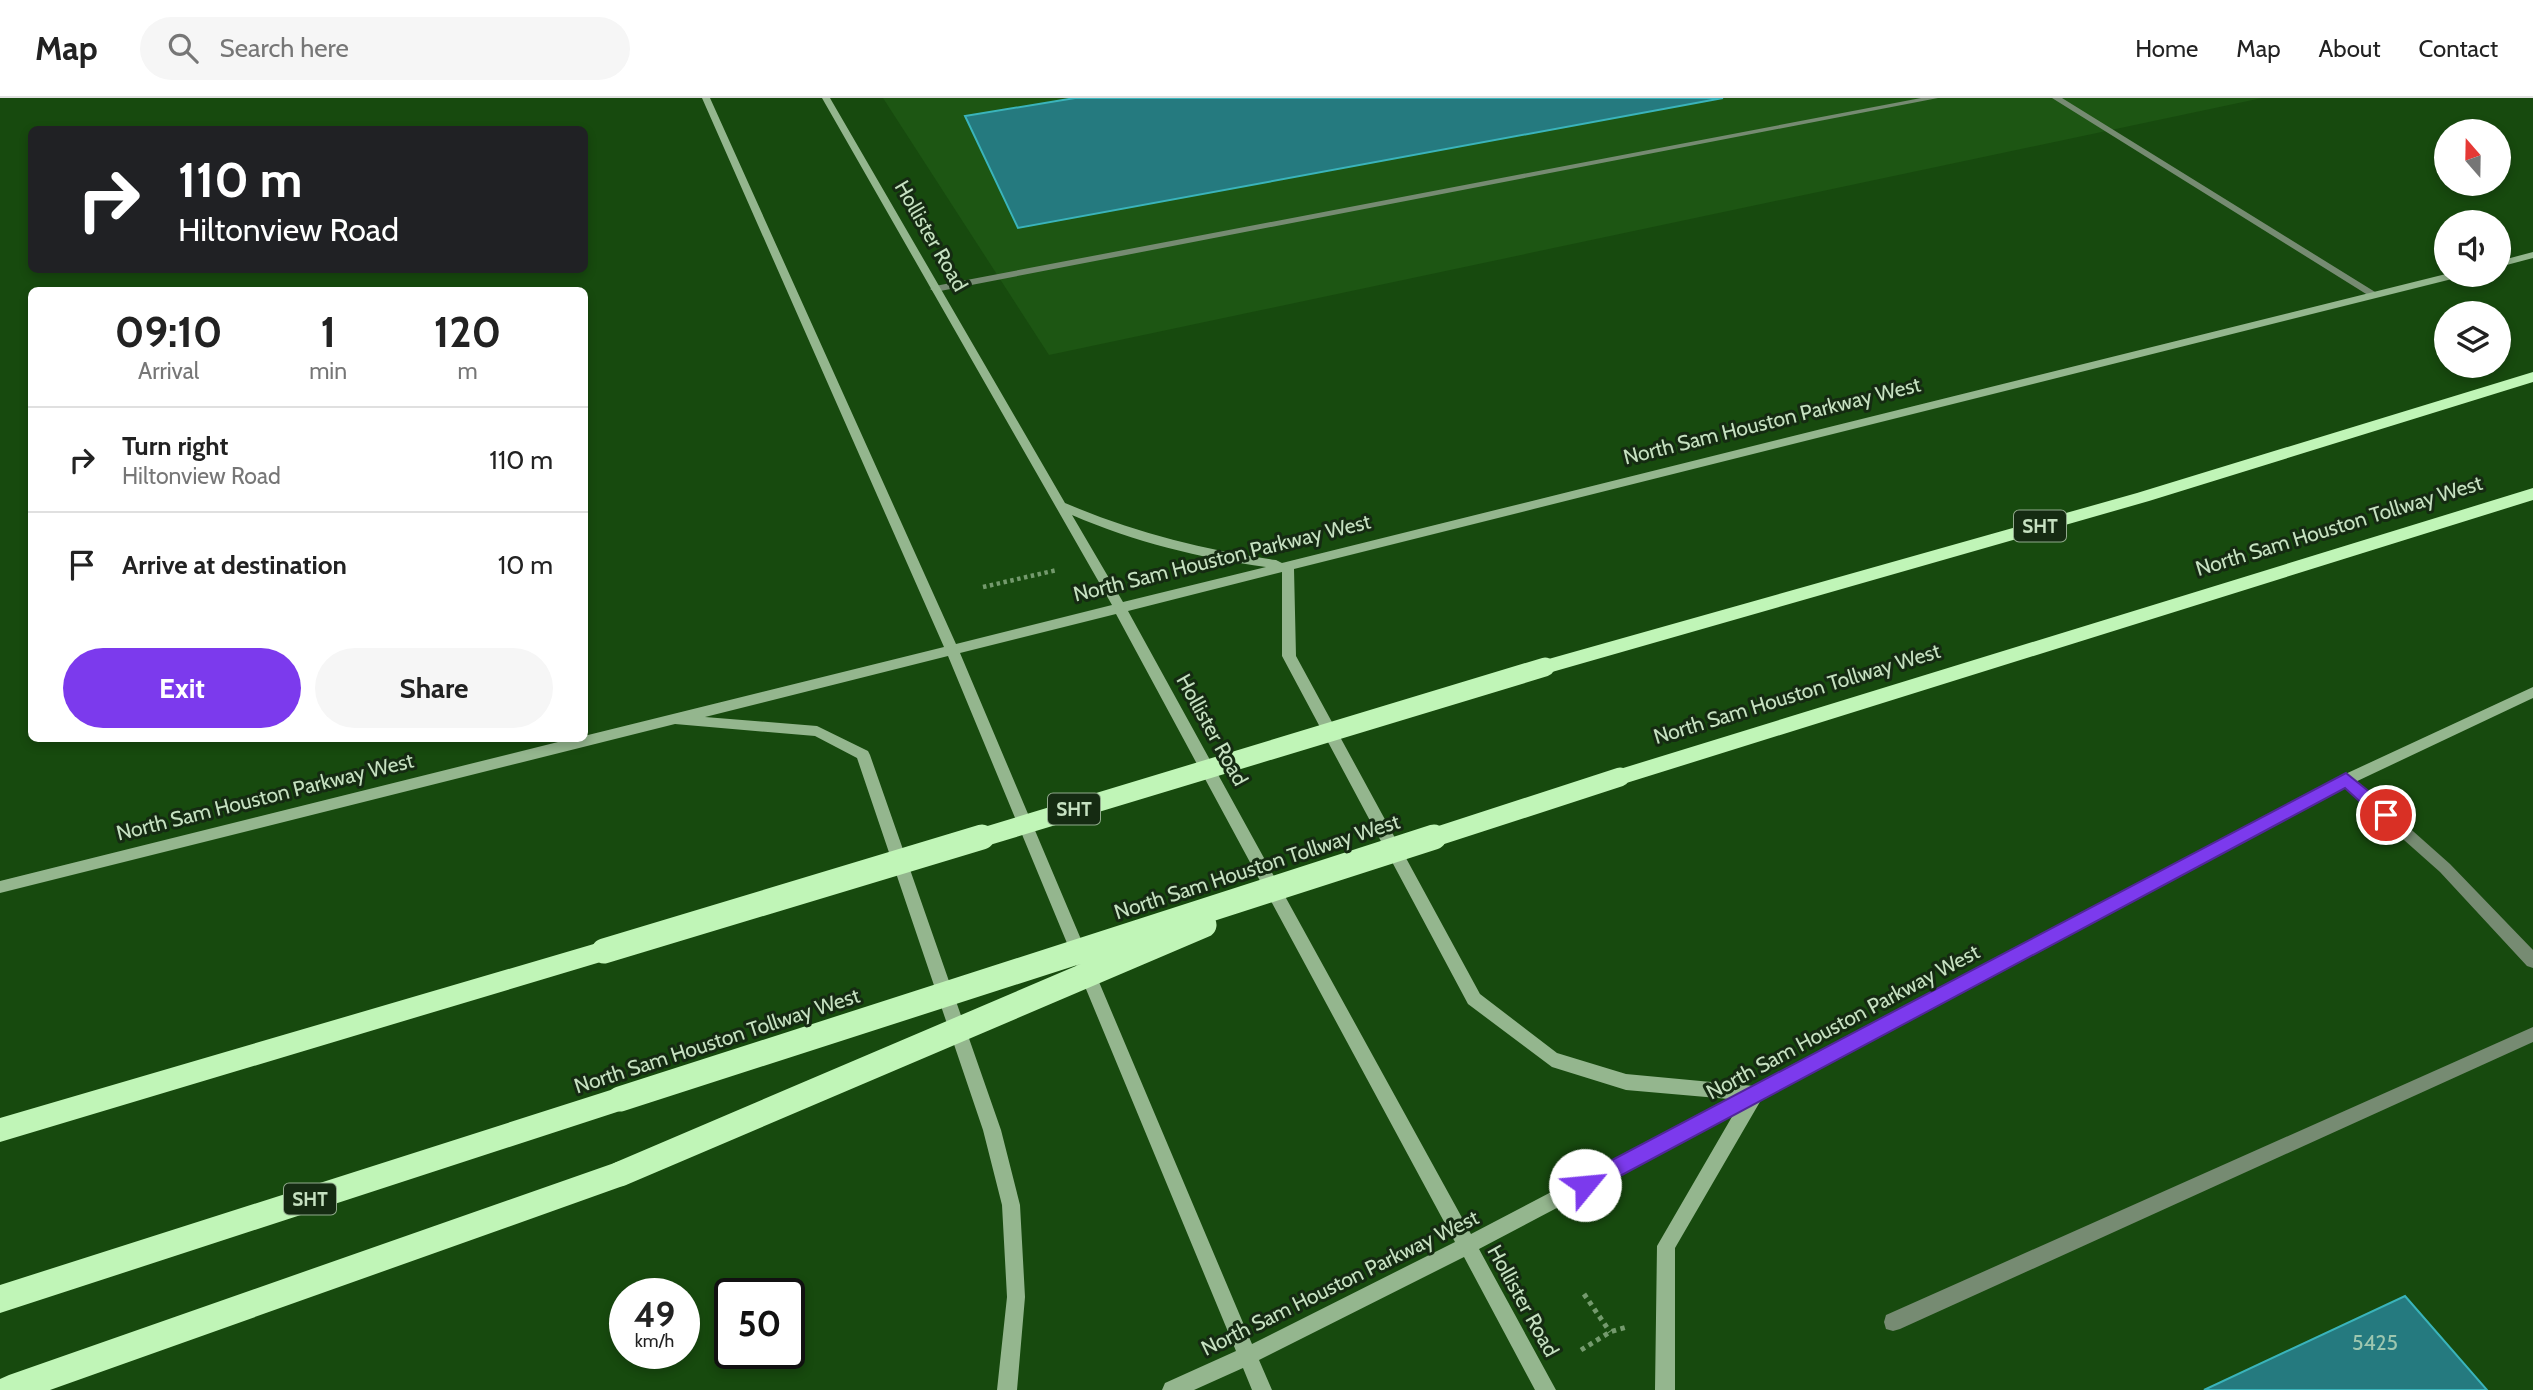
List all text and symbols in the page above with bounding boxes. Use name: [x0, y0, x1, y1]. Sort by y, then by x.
search box: [140, 17, 630, 80]
text: Map: [35, 28, 98, 68]
icon: search: [164, 29, 202, 67]
text: Search here: [220, 32, 349, 64]
text: Home: [2135, 34, 2198, 63]
text: Map: [2236, 34, 2281, 63]
text: About: [2319, 34, 2381, 63]
text: Contact: [2419, 34, 2498, 63]
north arrow: [2434, 119, 2511, 196]
map controls: [2434, 119, 2511, 378]
text: 110 m: [178, 150, 302, 209]
icon: right: [63, 154, 154, 245]
street label: Hollister Road: [890, 176, 973, 296]
text: Hiltonview Road: [178, 210, 399, 249]
button: sound: [2434, 210, 2511, 287]
button: layers: [2434, 301, 2511, 378]
text: 09:10: [115, 306, 222, 358]
text: 1: [320, 306, 336, 358]
text: 120: [434, 306, 501, 358]
text: Arrival: [138, 357, 199, 385]
text: min: [309, 357, 347, 385]
text: m: [457, 357, 478, 385]
street label: North Sam Houston Parkway West: [1621, 371, 1923, 470]
text: Turn right: [122, 430, 228, 462]
icon: right: [63, 441, 101, 479]
text: 110 m: [489, 444, 553, 476]
text: Hiltonview Road: [122, 462, 281, 490]
street label: North Sam Houston Tollway West: [2192, 470, 2485, 581]
street label: North Sam Houston Parkway West: [1071, 508, 1373, 607]
road number: SHT: [2014, 510, 2066, 542]
icon: arrive: [63, 546, 101, 584]
text: Arrive at destination: [122, 549, 347, 581]
text: 10 m: [498, 549, 553, 581]
street label: North Sam Houston Tollway West: [1650, 638, 1943, 749]
button: Exit: [63, 648, 301, 728]
button: Share: [315, 648, 553, 728]
street label: Hollister Road: [1171, 670, 1253, 790]
street label: North Sam Houston Parkway West: [114, 747, 416, 846]
pin: [2356, 785, 2416, 845]
road number: SHT: [1048, 794, 1100, 824]
icon: arrive: [2367, 796, 2405, 834]
street label: North Sam Houston Tollway West: [1111, 808, 1403, 925]
street label: North Sam Houston Parkway West: [1702, 939, 1984, 1104]
street label: North Sam Houston Tollway West: [571, 982, 863, 1099]
position arrow: [1548, 1148, 1622, 1222]
road number: SHT: [284, 1184, 336, 1214]
street label: North Sam Houston Parkway West: [1197, 1204, 1483, 1361]
street label: Hollister Road: [1482, 1241, 1564, 1361]
speed limit sign: 50: [714, 1278, 805, 1369]
text: 49: [634, 1293, 675, 1336]
text: km/h: [635, 1330, 674, 1352]
house number: 5425: [2352, 1330, 2398, 1355]

